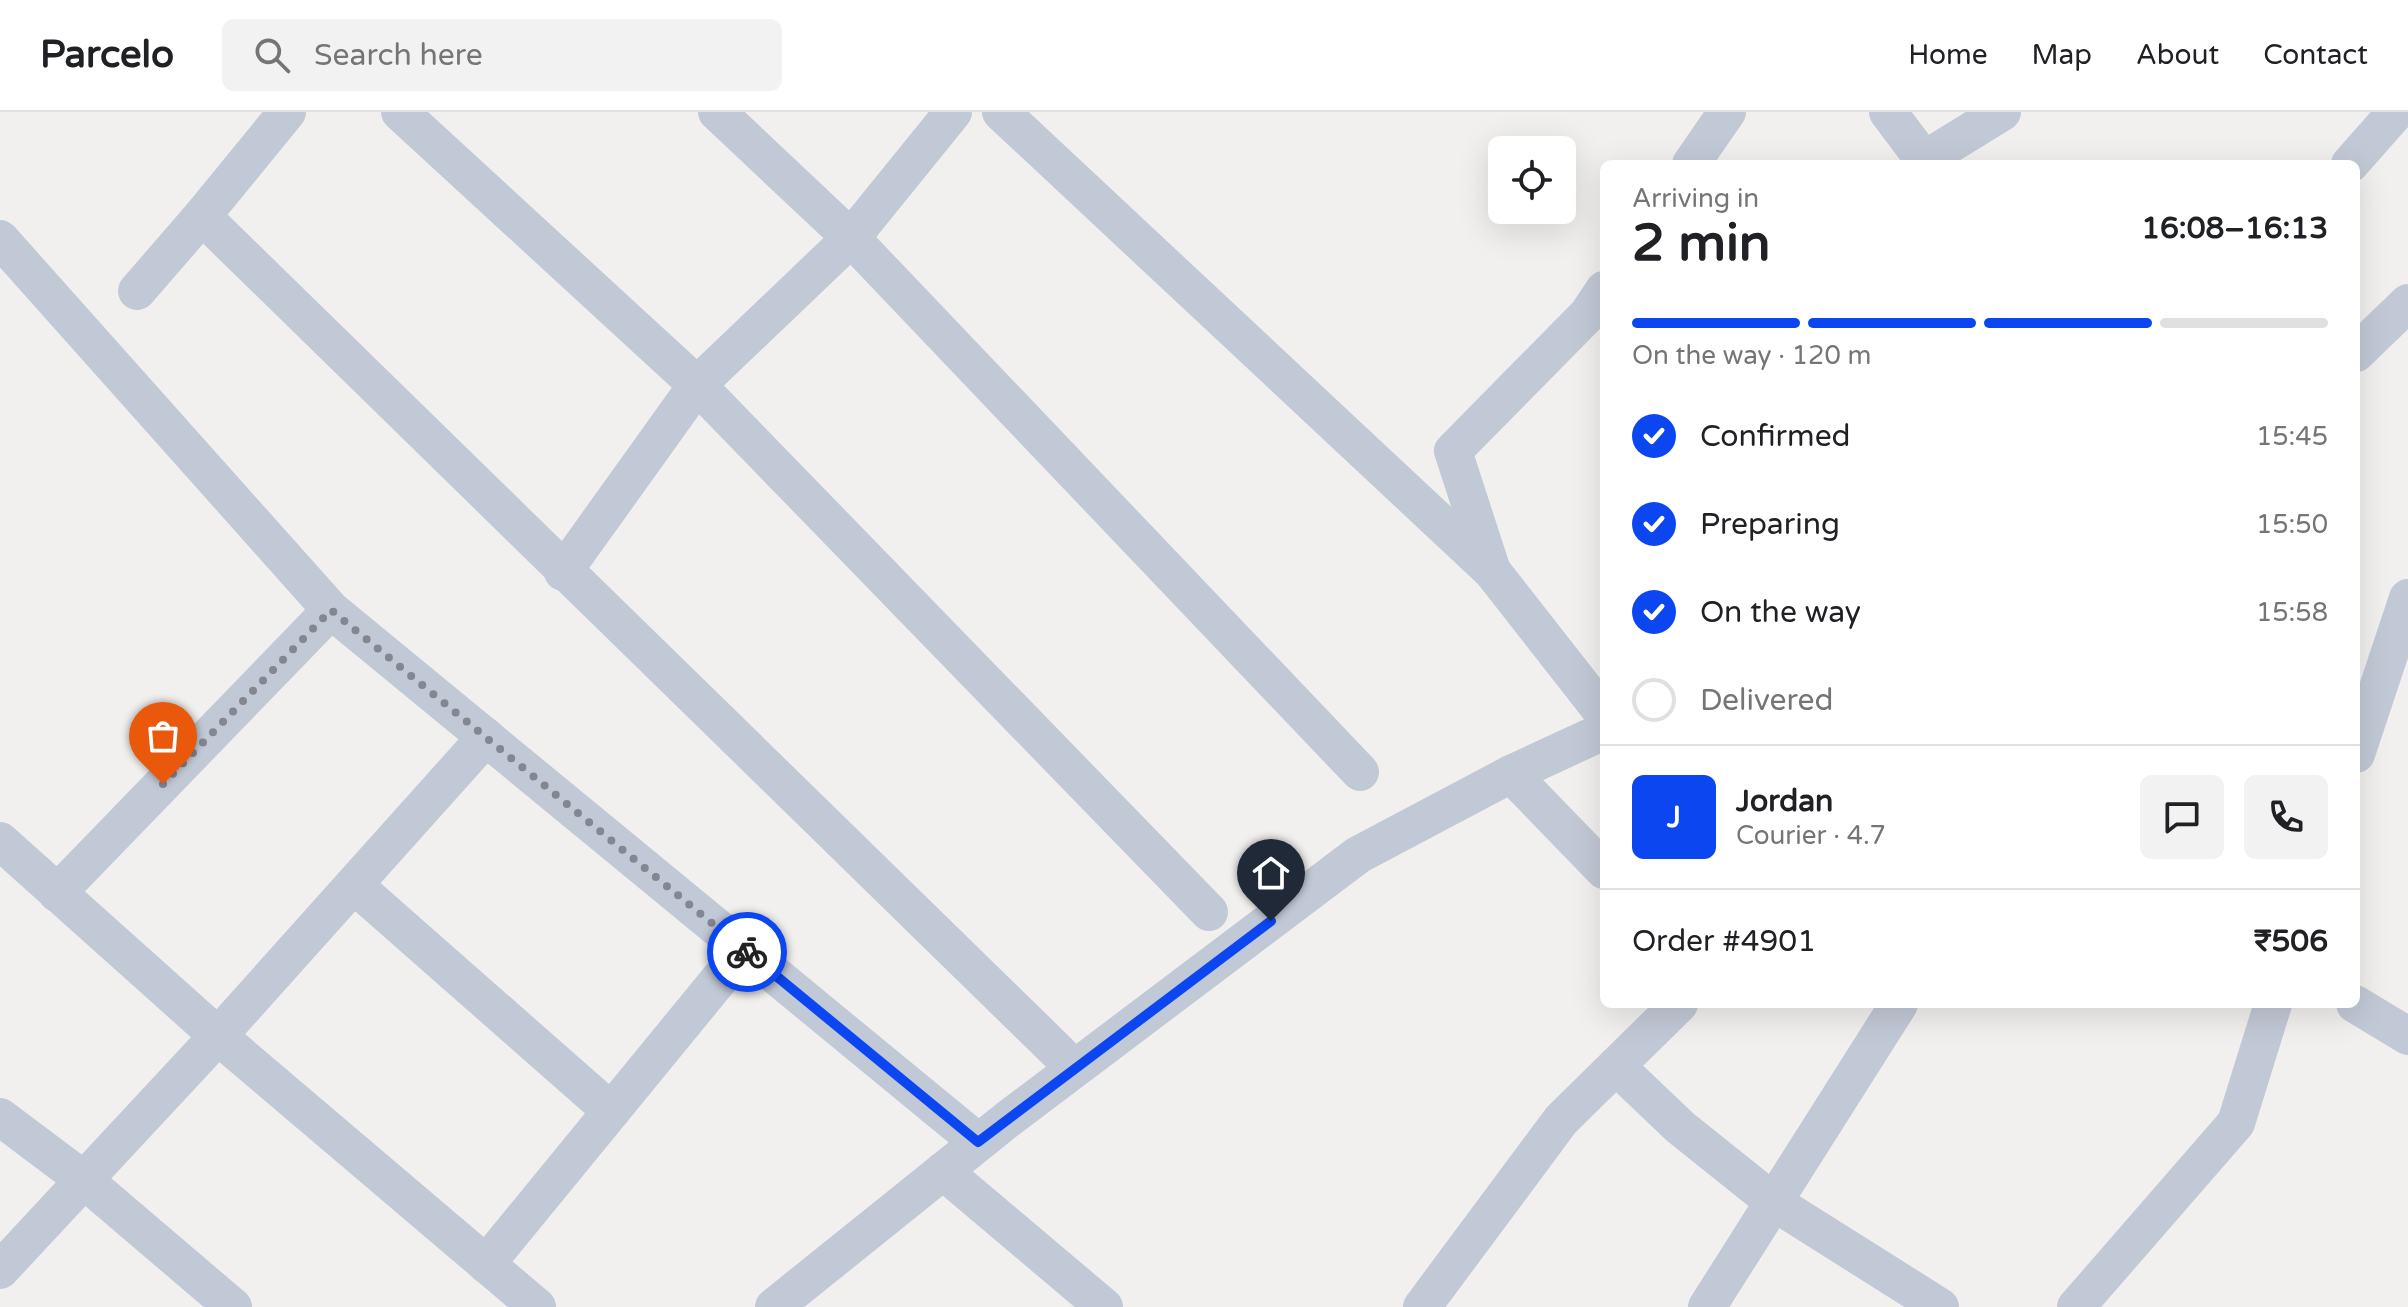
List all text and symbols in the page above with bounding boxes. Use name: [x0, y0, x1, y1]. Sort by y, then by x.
search box: [222, 19, 782, 91]
text: Parcelo: [40, 32, 174, 78]
icon: search: [250, 33, 294, 77]
text: Search here: [314, 37, 483, 74]
text: Home: [1908, 38, 1988, 72]
text: Map: [2032, 38, 2092, 72]
text: About: [2136, 38, 2219, 72]
text: Contact: [2263, 38, 2368, 72]
map controls: [1488, 136, 1576, 224]
button: locate: [1488, 136, 1576, 224]
text: Arriving in: [1632, 183, 1759, 214]
text: 16:08–16:13: [2141, 210, 2328, 247]
text: 2 min: [1632, 212, 1771, 275]
text: On the way · 120 m: [1632, 340, 1871, 371]
icon: check: [1632, 414, 1676, 458]
text: Confirmed: [1700, 418, 1851, 455]
text: 15:45: [2256, 421, 2328, 452]
icon: check: [1632, 502, 1676, 546]
text: Preparing: [1700, 506, 1840, 543]
text: 15:50: [2256, 509, 2328, 540]
icon: check: [1632, 590, 1676, 634]
text: On the way: [1700, 594, 1861, 631]
text: 15:58: [2256, 597, 2328, 628]
text: Delivered: [1700, 682, 1834, 719]
pin: [129, 702, 197, 784]
icon: bag: [141, 714, 185, 758]
button: chat: [2140, 775, 2224, 859]
button: phone: [2244, 775, 2328, 859]
text: Jordan: [1736, 783, 1833, 820]
text: J: [1667, 799, 1681, 836]
text: Courier · 4.7: [1736, 820, 1886, 851]
pin: [1237, 839, 1305, 921]
icon: home: [1249, 851, 1293, 895]
courier: [707, 912, 787, 992]
text: Order #4901: [1632, 923, 1816, 960]
text: ₹506: [2254, 923, 2328, 960]
icon: bike: [725, 930, 769, 974]

